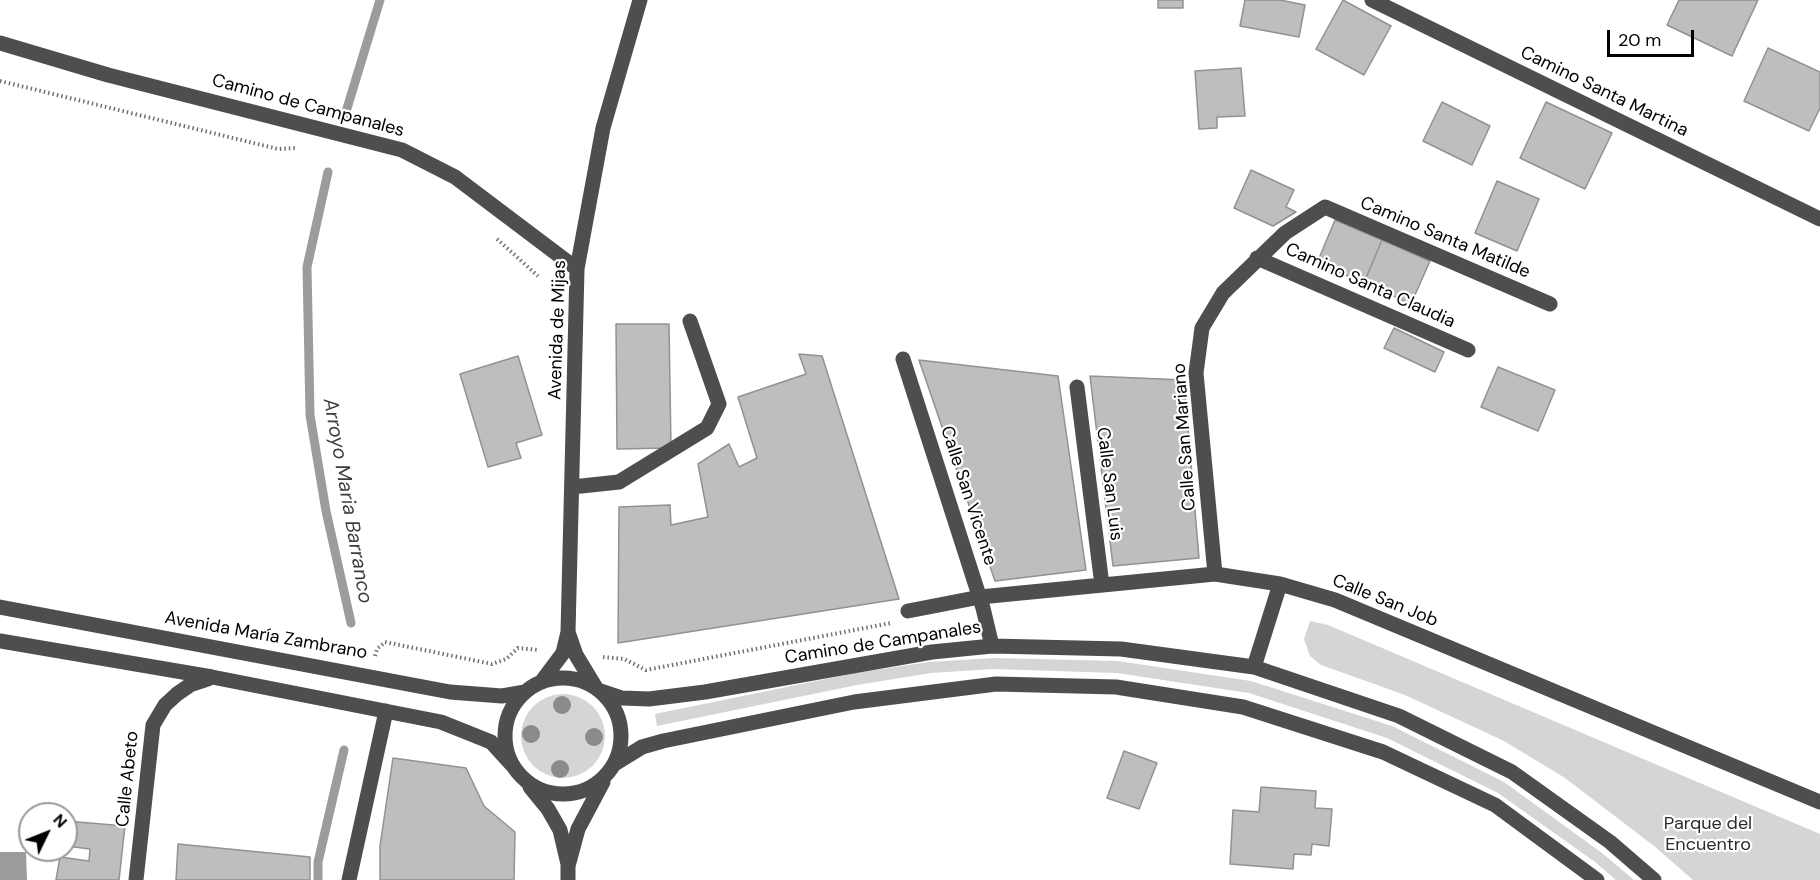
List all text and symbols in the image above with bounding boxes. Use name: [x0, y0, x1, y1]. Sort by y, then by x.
scale bar: [1610, 18, 1697, 56]
text: 20 m: [1618, 28, 1661, 52]
street label: Camino Santa Martina: [1517, 42, 1691, 142]
street label: Camino de Campanales: [209, 70, 407, 142]
street label: Camino Santa Matilde: [1357, 192, 1533, 284]
street label: Camino Santa Claudia: [1282, 239, 1458, 333]
street label: Avenida de Mijas: [545, 260, 571, 400]
street label: Calle San Mariano: [1169, 363, 1201, 511]
water label: Arroyo Maria Barranco: [317, 397, 377, 605]
street label: Calle San Vicente: [935, 424, 1001, 568]
street label: Calle San Luis: [1091, 426, 1127, 542]
street label: Calle San Job: [1329, 570, 1441, 632]
street label: Avenida María Zambrano: [163, 608, 369, 664]
street label: Camino de Campanales: [783, 617, 983, 669]
street label: Calle Abeto: [112, 730, 144, 828]
north arrow: [18, 802, 78, 862]
text: N: [48, 809, 72, 832]
park label: Parque del Encuentro: [1664, 813, 1752, 856]

